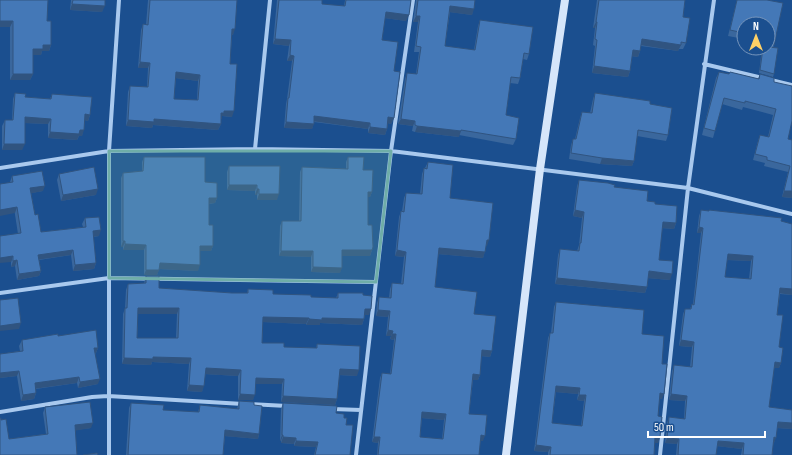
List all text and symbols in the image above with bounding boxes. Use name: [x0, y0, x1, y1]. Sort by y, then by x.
north arrow: [736, 16, 776, 56]
text: N: [753, 20, 759, 33]
scale bar: [648, 413, 765, 439]
text: 50 m: [654, 420, 674, 435]

